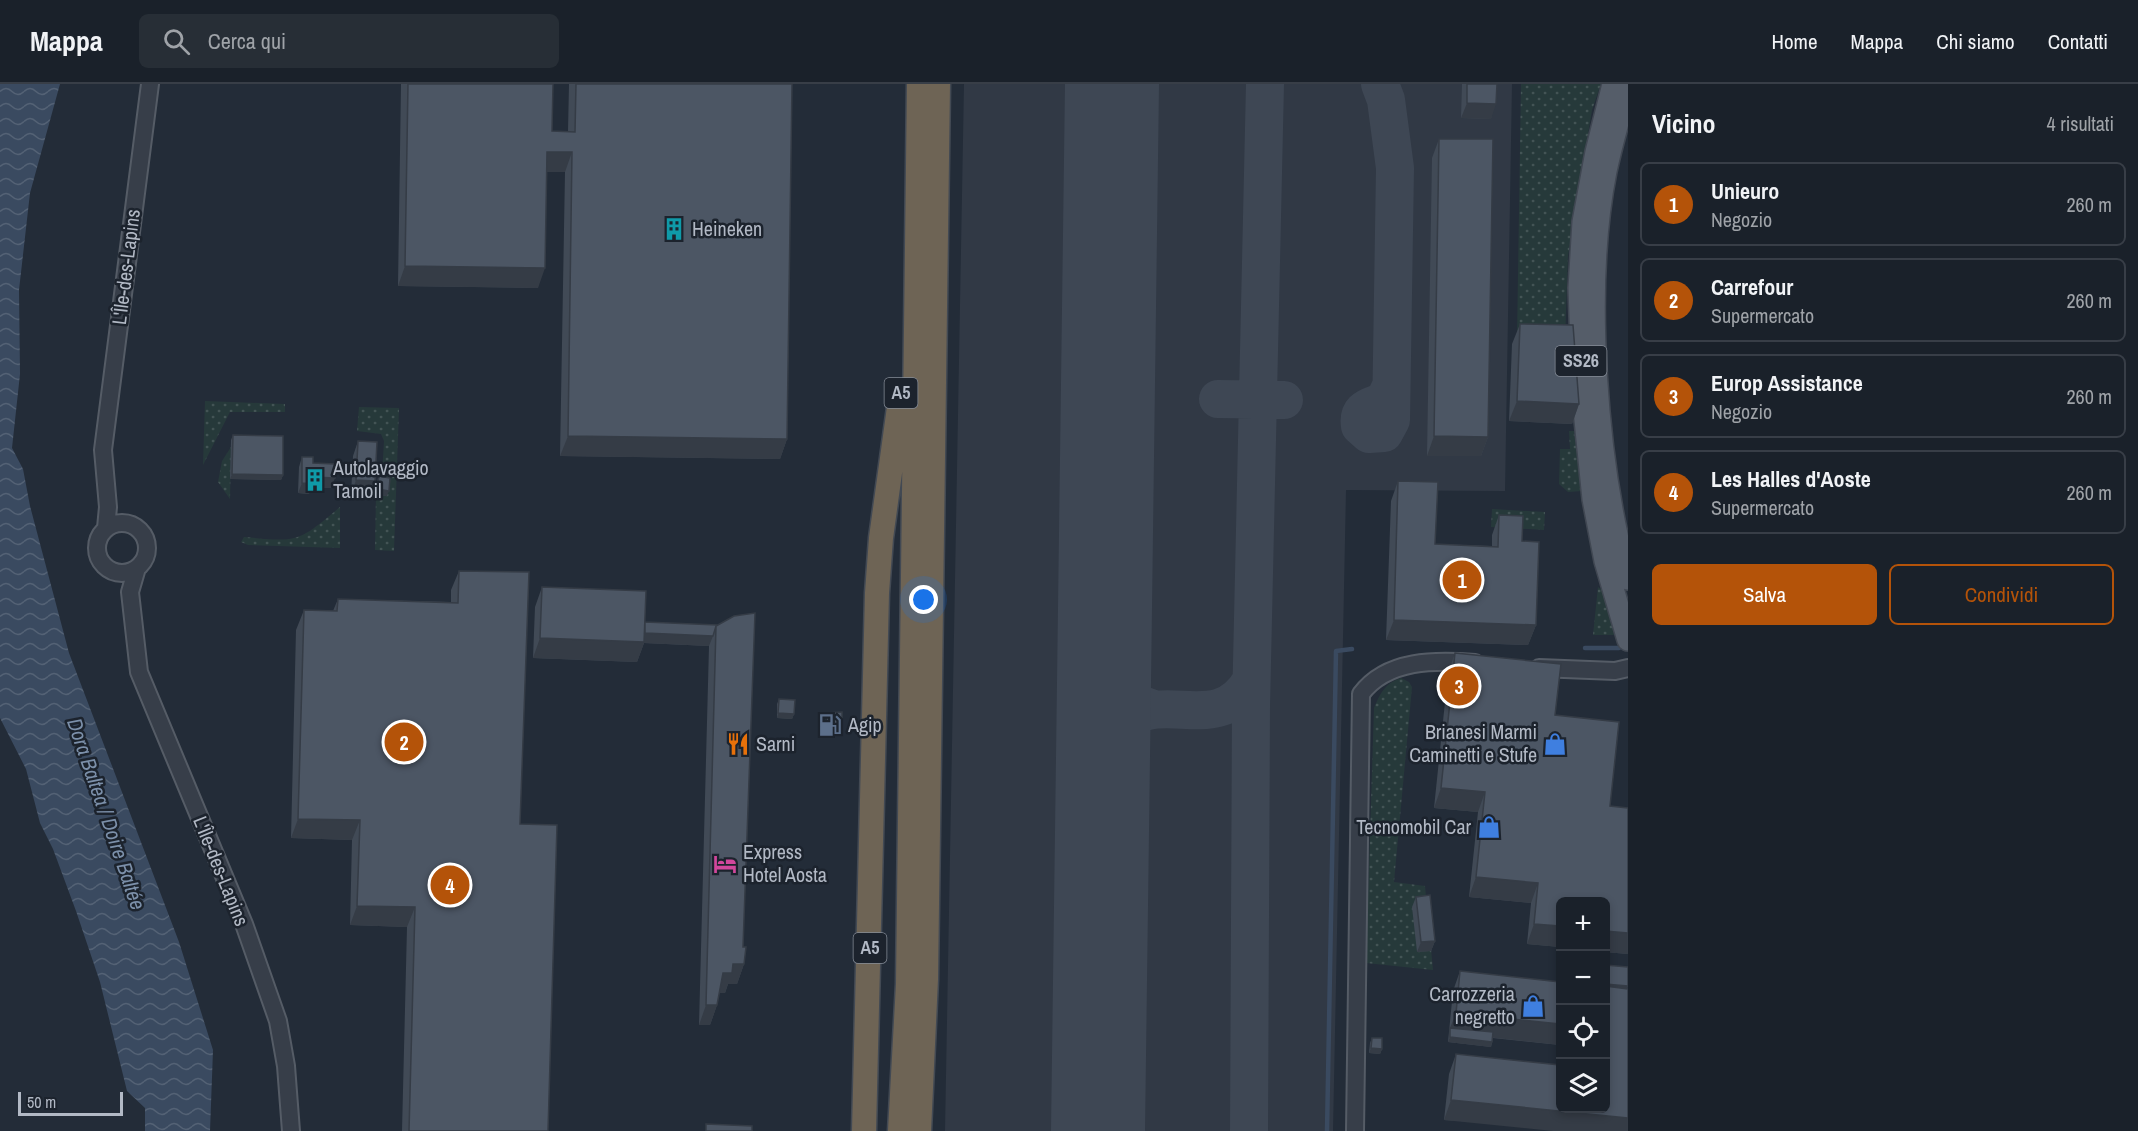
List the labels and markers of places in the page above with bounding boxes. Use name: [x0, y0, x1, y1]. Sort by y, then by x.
place label: Heineken: [692, 215, 762, 242]
building icon: Heineken: [661, 216, 687, 242]
place label: Autolavaggio Tamoil: [332, 454, 429, 504]
building icon: Autolavaggio Tamoil: [302, 467, 328, 493]
pin: 1: [1442, 558, 1482, 602]
pin: 3: [1440, 664, 1478, 708]
place label: Agip: [847, 711, 882, 738]
fuel station icon: Agip: [817, 712, 843, 738]
place label: Brianesi Marmi Caminetti e Stufe: [1409, 718, 1537, 768]
pin: 2: [384, 720, 424, 764]
place label: Sarni: [756, 730, 795, 757]
restaurant icon: Sarni: [725, 731, 751, 757]
shop icon: Brianesi Marmi Caminetti e Stufe: [1542, 731, 1568, 757]
place label: Tecnomobil Car: [1356, 813, 1472, 840]
shop icon: Tecnomobil Car: [1476, 814, 1502, 840]
place label: Express Hotel Aosta: [743, 838, 827, 888]
hotel icon: Express Hotel Aosta: [712, 851, 738, 877]
pin: 4: [430, 862, 470, 908]
place label: Carrozzeria negretto: [1429, 980, 1515, 1030]
shop icon: Carrozzeria negretto: [1520, 993, 1546, 1019]

